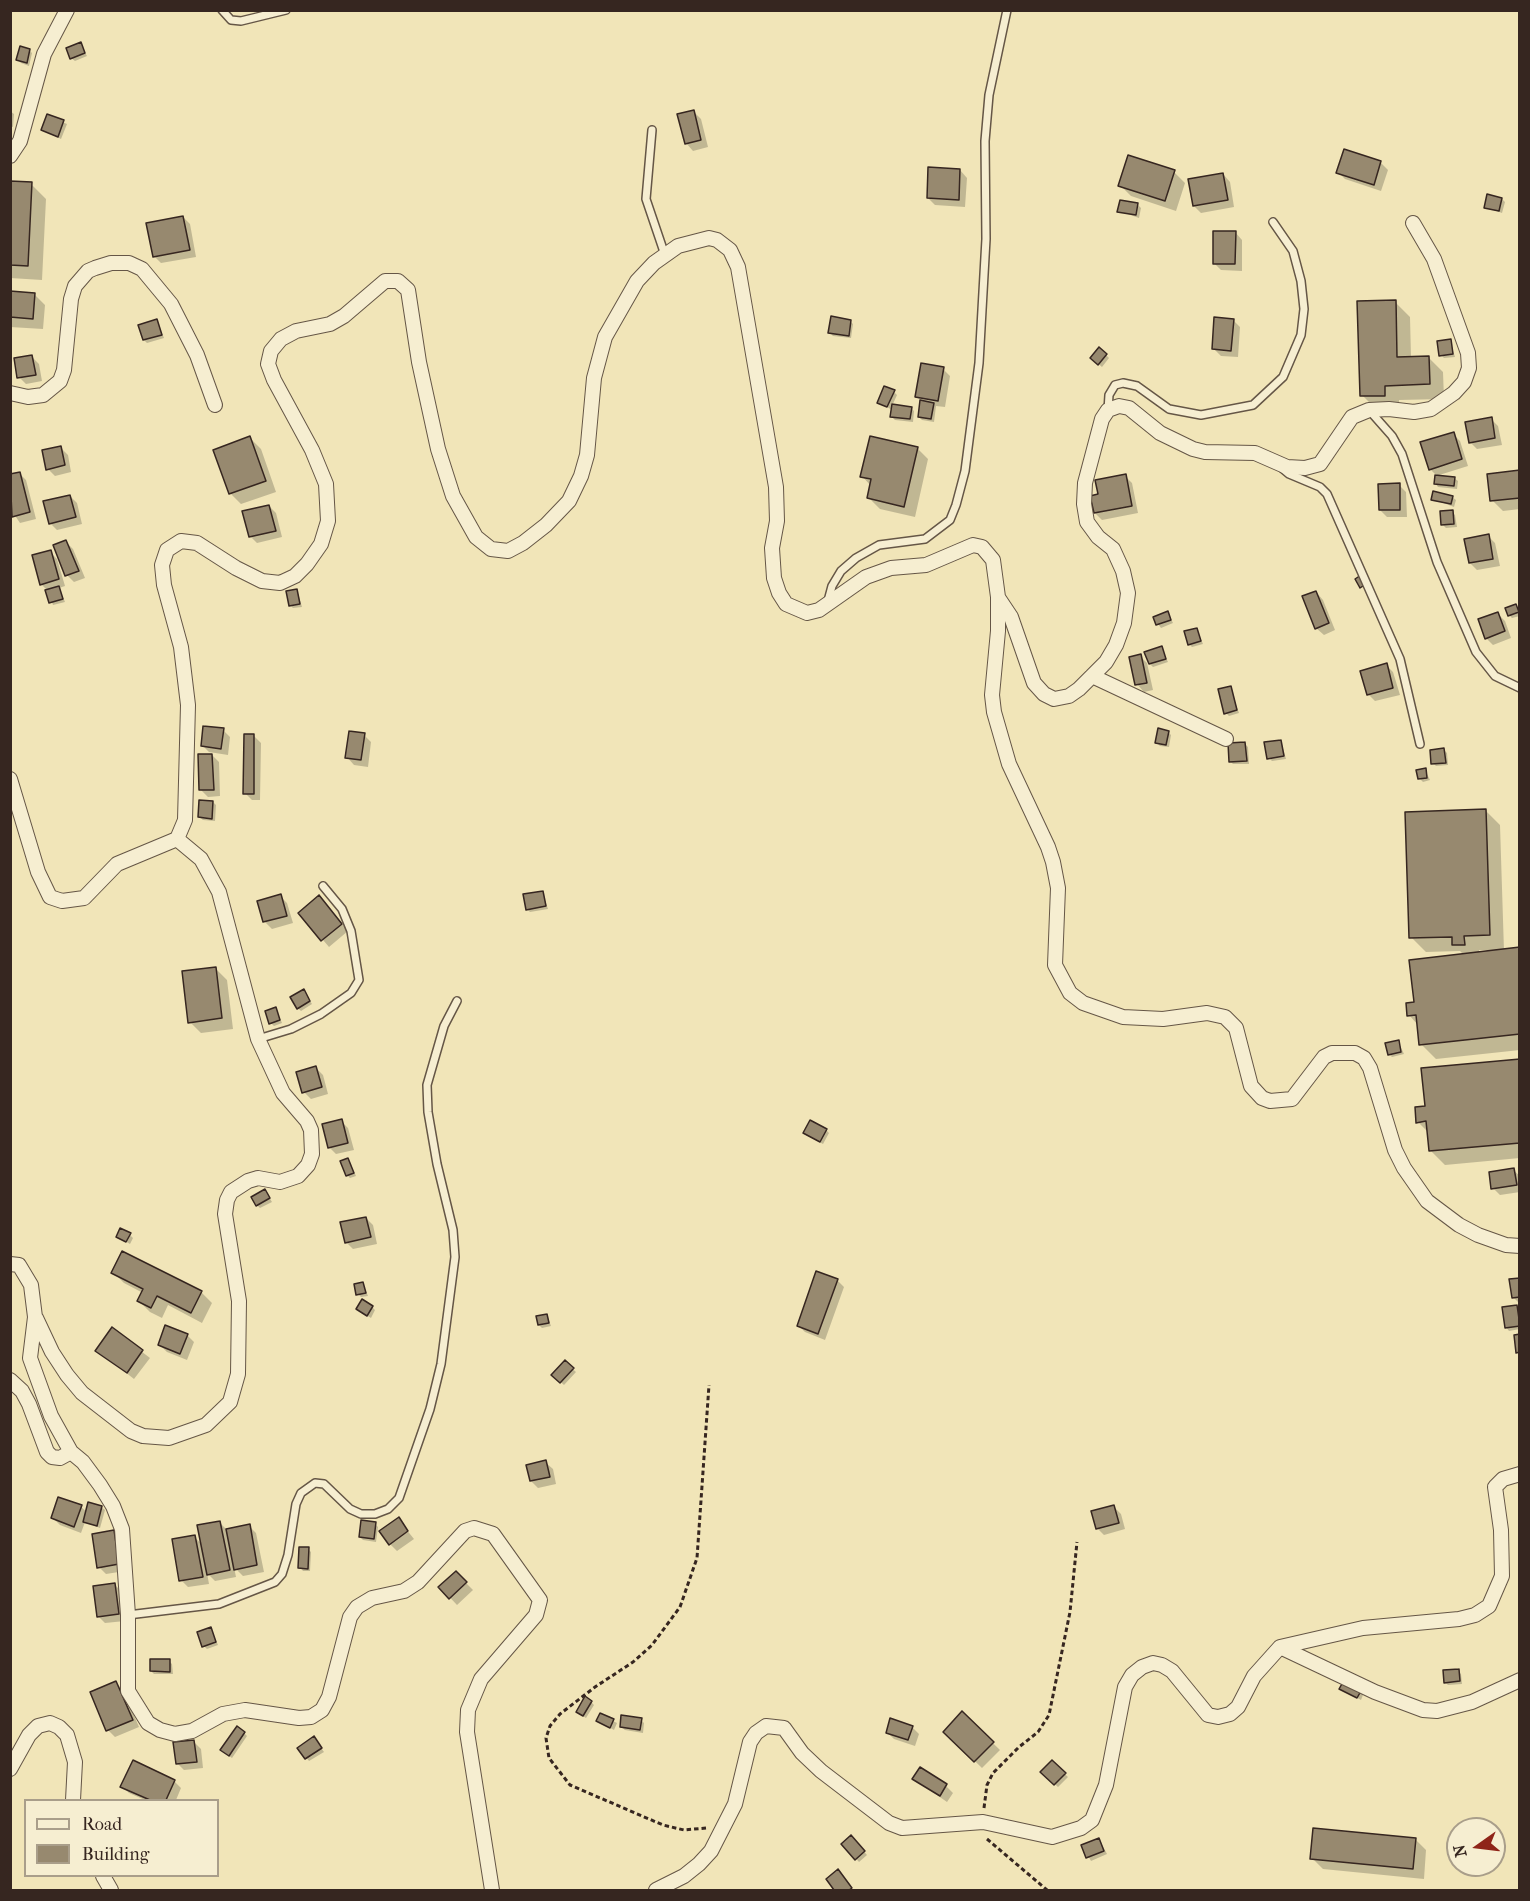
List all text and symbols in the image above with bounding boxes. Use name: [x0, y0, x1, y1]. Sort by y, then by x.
legend: [24, 1799, 219, 1877]
text: Road: [82, 1814, 122, 1835]
north arrow: [1446, 1817, 1506, 1877]
text: N: [1449, 1843, 1471, 1859]
text: Building: [82, 1844, 149, 1865]

